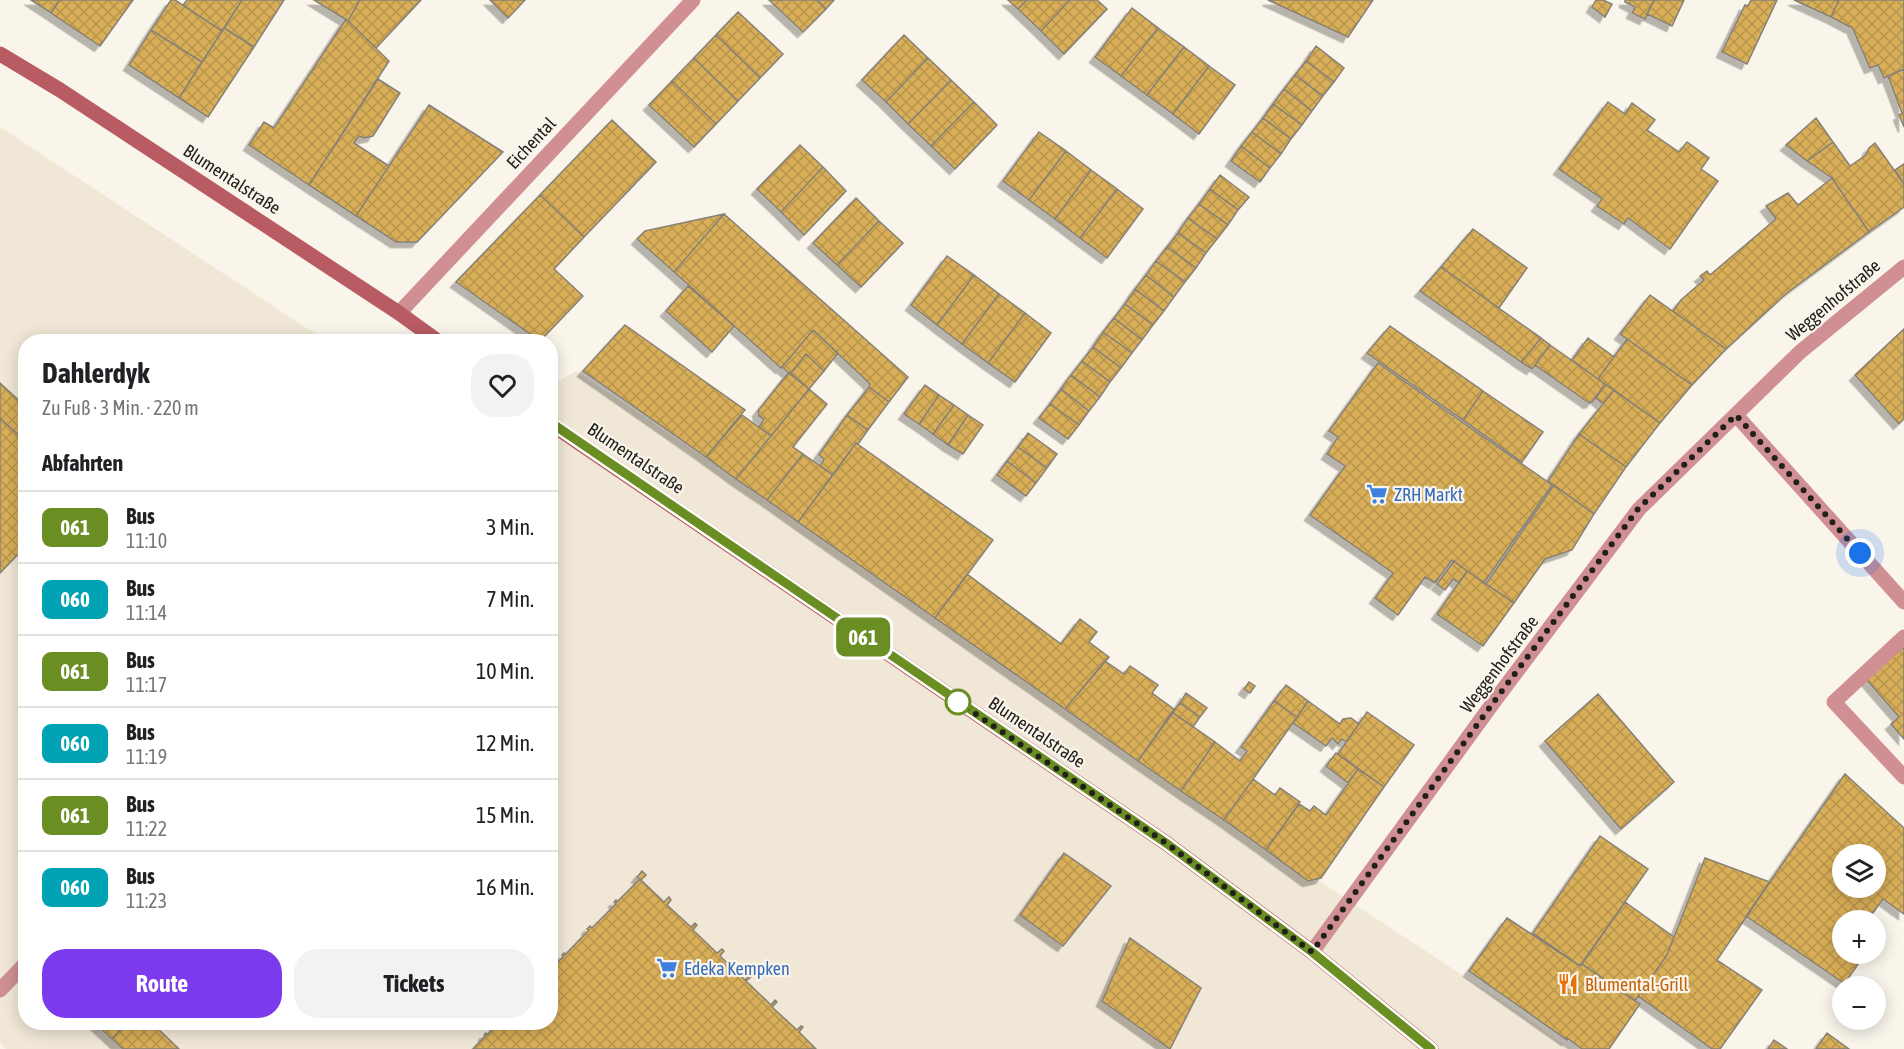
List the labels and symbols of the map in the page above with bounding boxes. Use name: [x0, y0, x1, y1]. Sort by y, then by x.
street label: Eichental: [502, 113, 560, 173]
street label: Blumentalstraße: [179, 140, 285, 218]
street label: Weggenhofstraße: [1782, 255, 1884, 345]
street label: Blumentalstraße: [584, 418, 688, 498]
supermarket icon: ZRH Markt: [1365, 482, 1389, 506]
place label: ZRH Markt: [1394, 484, 1463, 505]
your location: [1845, 538, 1875, 568]
street label: Weggenhofstraße: [1456, 611, 1542, 717]
line badge: 061: [828, 618, 898, 656]
unlabelled marker: [945, 689, 971, 715]
street label: Blumentalstraße: [985, 692, 1089, 772]
supermarket icon: Edeka Kempken: [655, 956, 679, 980]
place label: Edeka Kempken: [684, 958, 790, 979]
restaurant icon: Blumental-Grill: [1556, 972, 1580, 996]
place label: Blumental-Grill: [1585, 974, 1688, 995]

